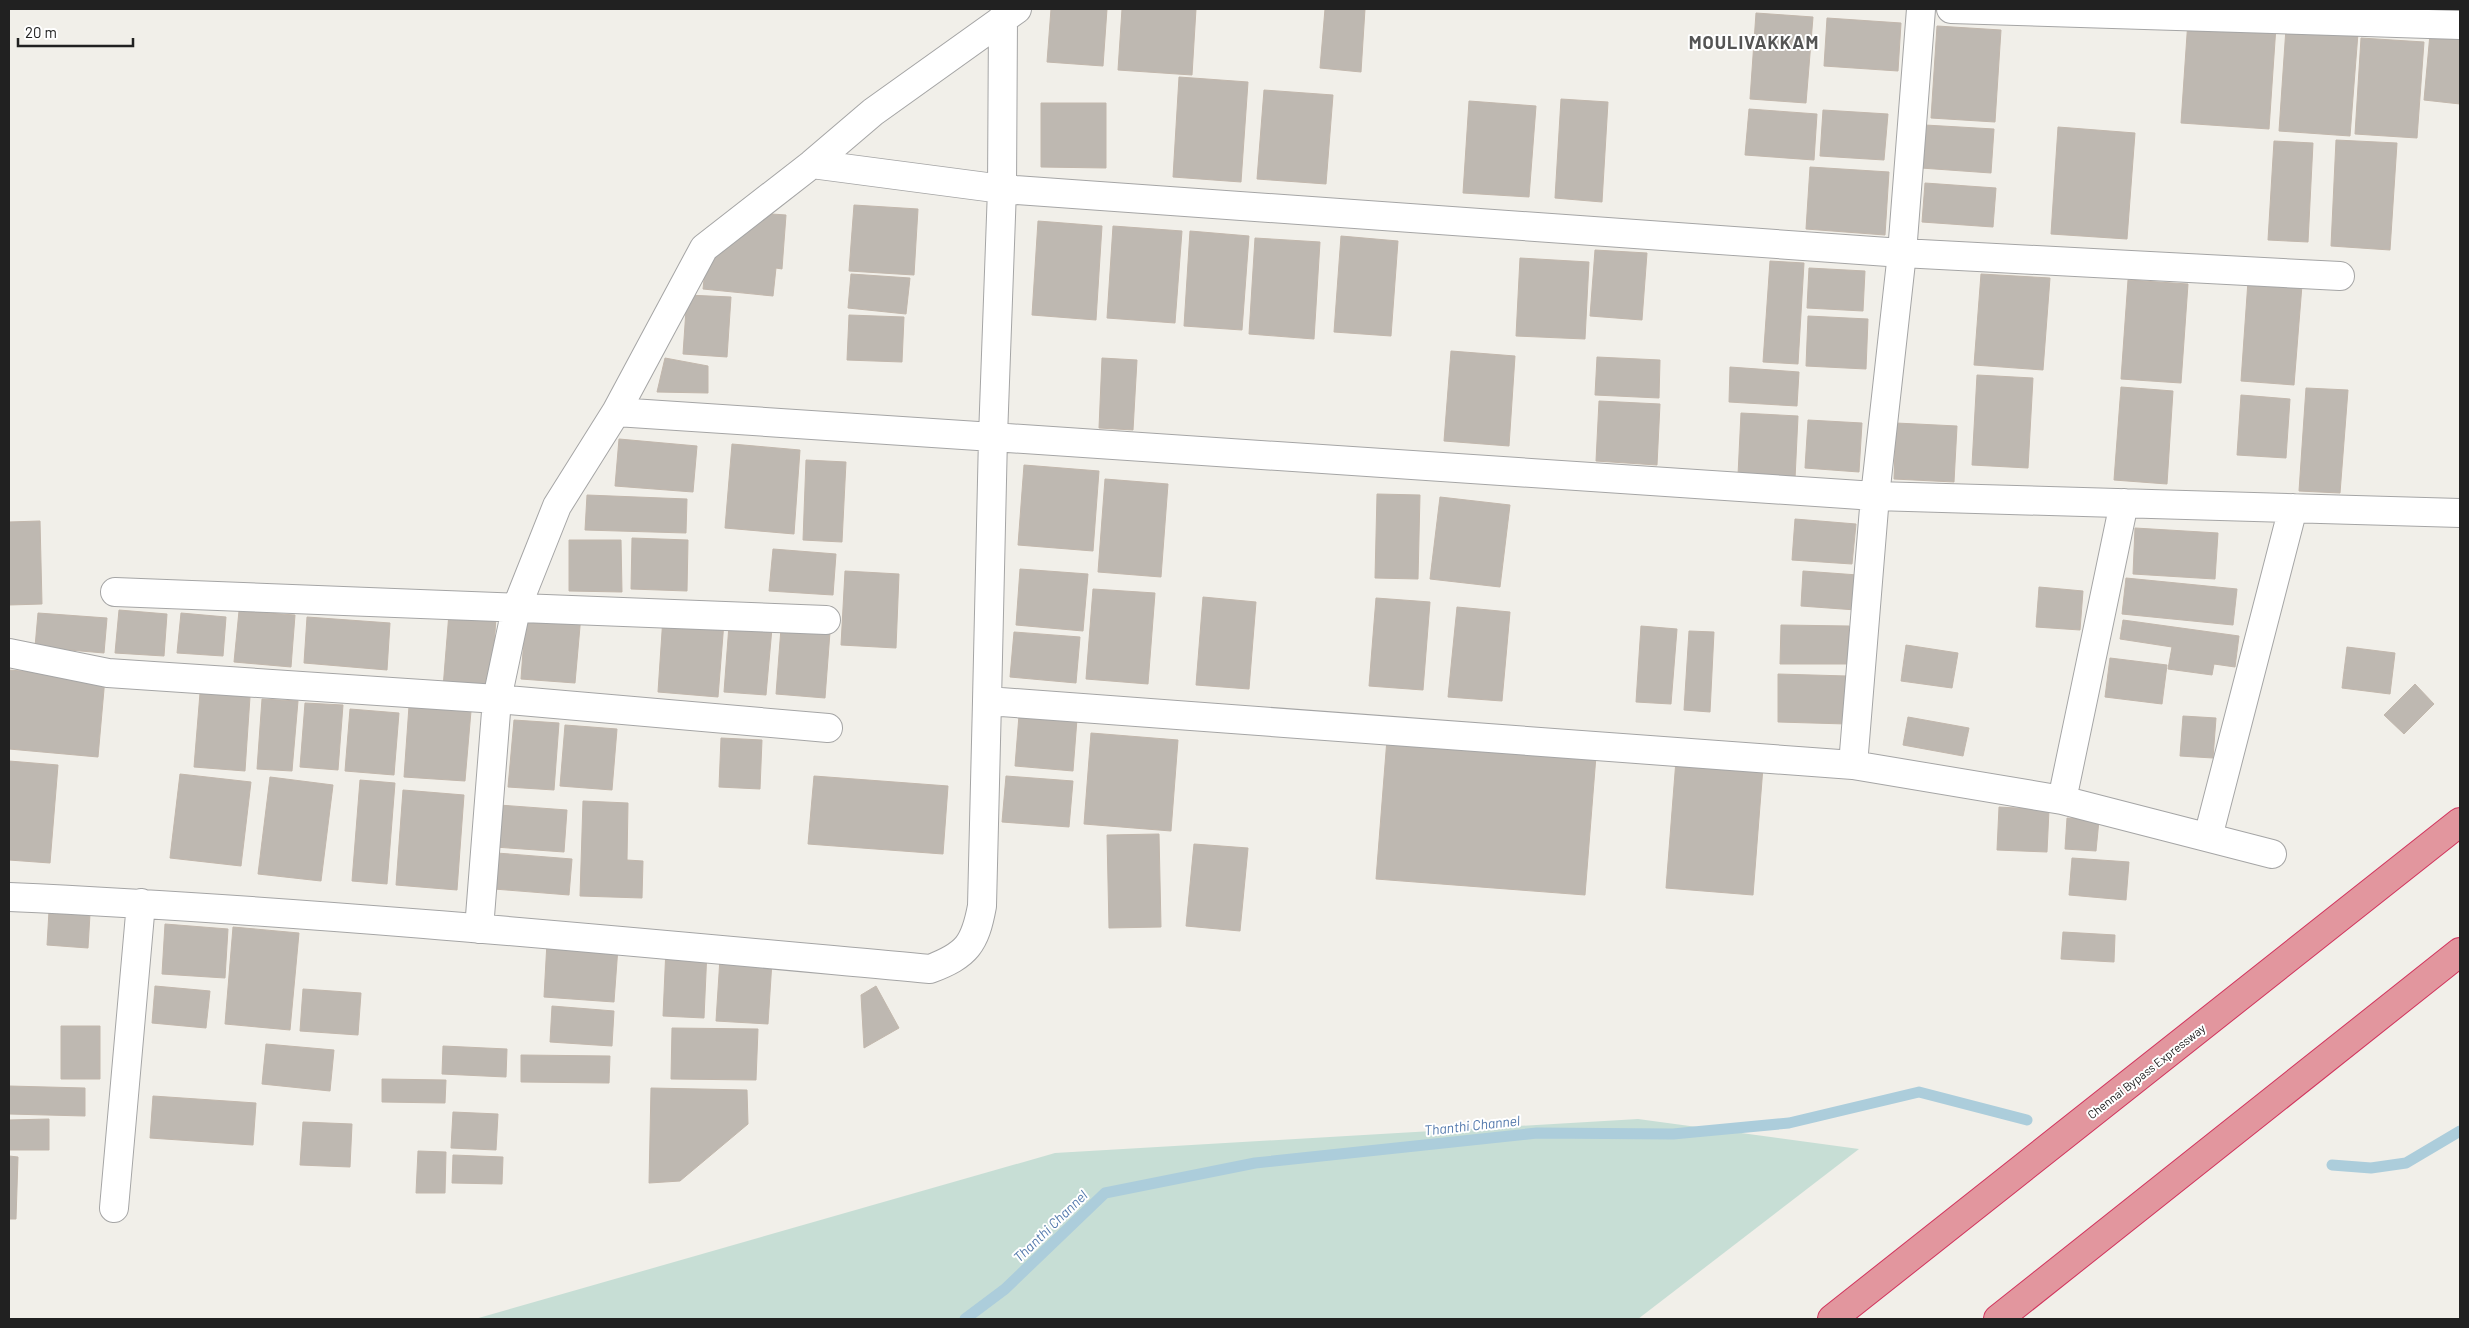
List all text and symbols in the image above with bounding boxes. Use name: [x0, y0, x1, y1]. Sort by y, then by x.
scale bar: [18, 15, 132, 47]
text: 20 m: [25, 23, 57, 41]
district label: MOULIVAKKAM: [1689, 31, 1819, 53]
street label: Chennai Bypass Expressway: [2084, 1020, 2208, 1121]
water label: Thanthi Channel: [1423, 1112, 1521, 1138]
water label: Thanthi Channel: [1010, 1186, 1090, 1266]

